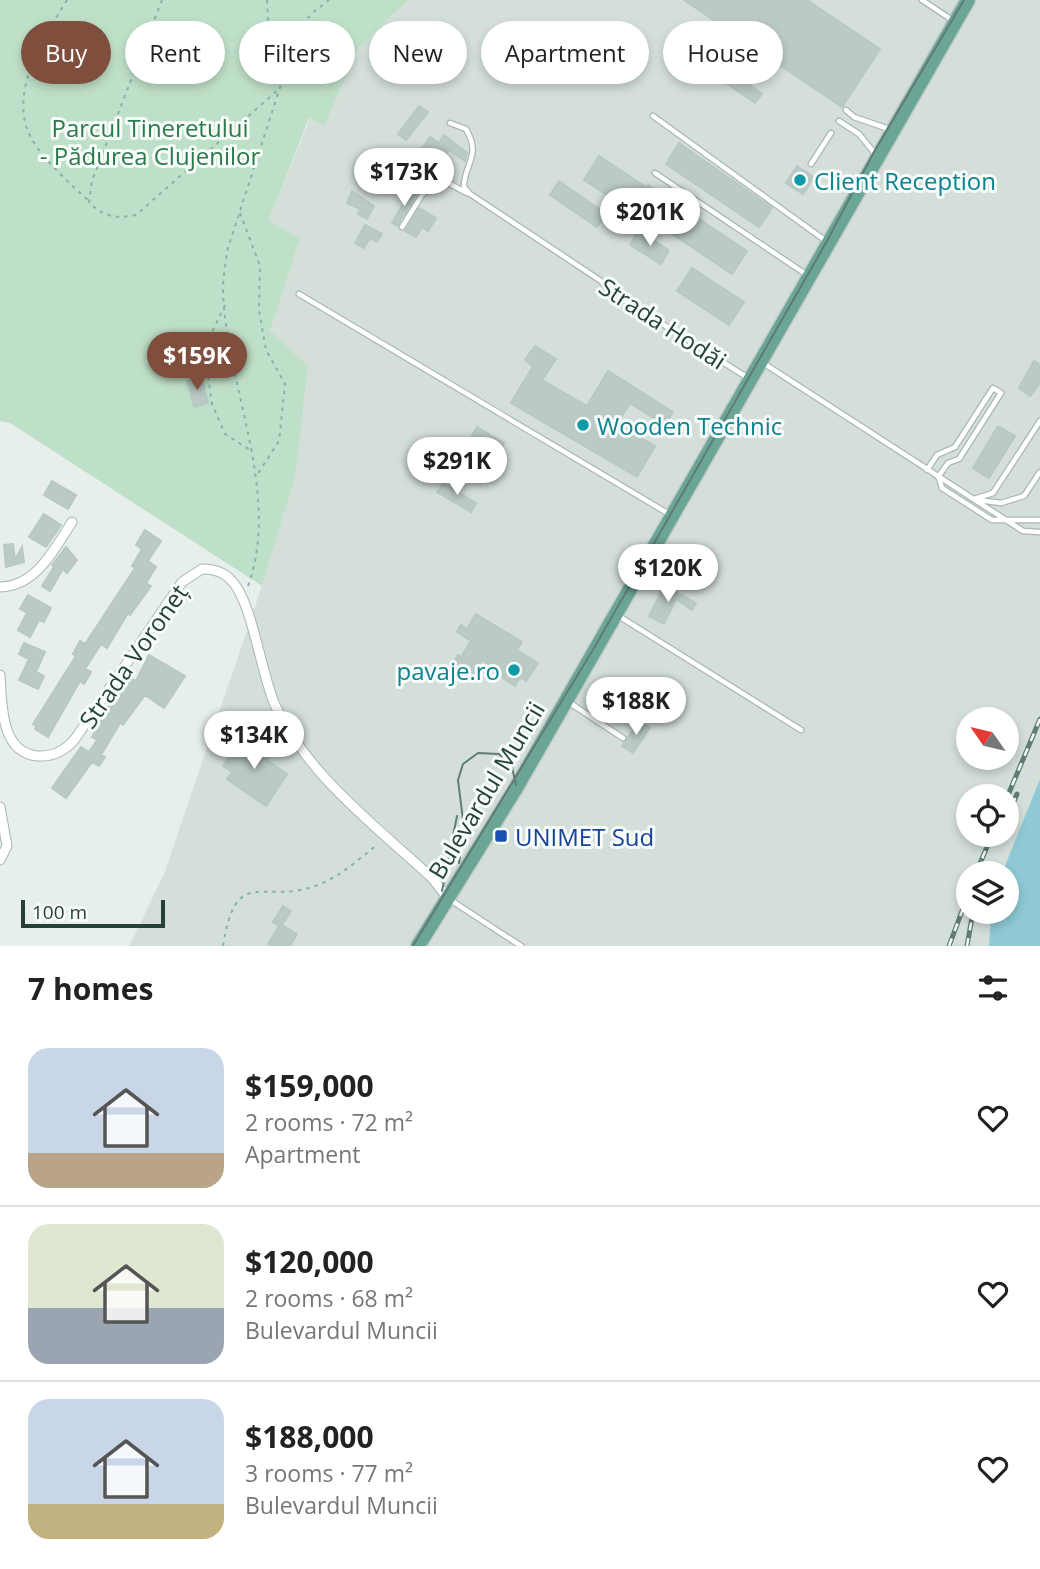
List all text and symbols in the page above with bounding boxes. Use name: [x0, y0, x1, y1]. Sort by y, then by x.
chip: Buy: [21, 21, 111, 84]
chip: Rent: [125, 21, 225, 84]
chip: Filters: [239, 21, 355, 84]
chip: New: [369, 21, 467, 84]
chip: Apartment: [481, 21, 649, 84]
chip: House: [663, 21, 783, 84]
park label: Parcul Tineretului - Pădurea Clujenilor: [40, 111, 260, 172]
pin: $173K: [355, 148, 453, 208]
text: $173K: [370, 155, 438, 187]
place label: Client Reception: [814, 164, 996, 197]
marker: Client Reception: [792, 172, 808, 188]
pin: $201K: [601, 188, 699, 248]
text: $201K: [616, 195, 684, 227]
street label: Strada Hodăi: [593, 270, 733, 376]
pin: $159K: [148, 332, 246, 392]
text: $159K: [163, 339, 231, 371]
place label: Wooden Technic: [597, 409, 782, 442]
marker: Wooden Technic: [575, 417, 591, 433]
pin: $291K: [408, 438, 506, 497]
text: $291K: [423, 444, 491, 476]
pin: $120K: [619, 544, 717, 604]
text: $120K: [634, 551, 702, 583]
street label: Strada Voroneț: [71, 577, 195, 735]
place label: pavaje.ro: [397, 654, 500, 687]
marker: pavaje.ro: [506, 662, 522, 678]
pin: $188K: [587, 678, 685, 737]
text: $188K: [602, 684, 670, 716]
street label: Bulevardul Muncii: [420, 695, 552, 885]
north arrow: [956, 707, 1018, 770]
map controls: [956, 707, 1019, 924]
pin: $134K: [205, 712, 303, 771]
text: $134K: [220, 718, 288, 750]
button: locate: [956, 784, 1019, 847]
place label: UNIMET Sud: [515, 820, 654, 853]
marker: UNIMET Sud: [493, 828, 509, 844]
button: layers: [956, 861, 1019, 924]
scale bar: [21, 897, 164, 929]
text: 100 m: [32, 899, 87, 925]
text: 7 homes: [28, 968, 153, 1009]
icon: filters: [974, 969, 1012, 1007]
text: $159,000: [245, 1065, 374, 1106]
icon: home: [84, 1076, 168, 1160]
icon: heart: [974, 1099, 1012, 1137]
text: 2 rooms · 72 m²: [245, 1106, 413, 1138]
text: Apartment: [245, 1138, 361, 1170]
text: $120,000: [245, 1241, 374, 1282]
icon: home: [84, 1252, 168, 1336]
icon: heart: [974, 1275, 1012, 1313]
text: 2 rooms · 68 m²: [245, 1282, 413, 1314]
text: Bulevardul Muncii: [245, 1314, 438, 1346]
text: $188,000: [245, 1416, 374, 1457]
icon: home: [84, 1427, 168, 1511]
icon: heart: [974, 1450, 1012, 1488]
text: 3 rooms · 77 m²: [245, 1457, 413, 1489]
text: Bulevardul Muncii: [245, 1489, 438, 1521]

